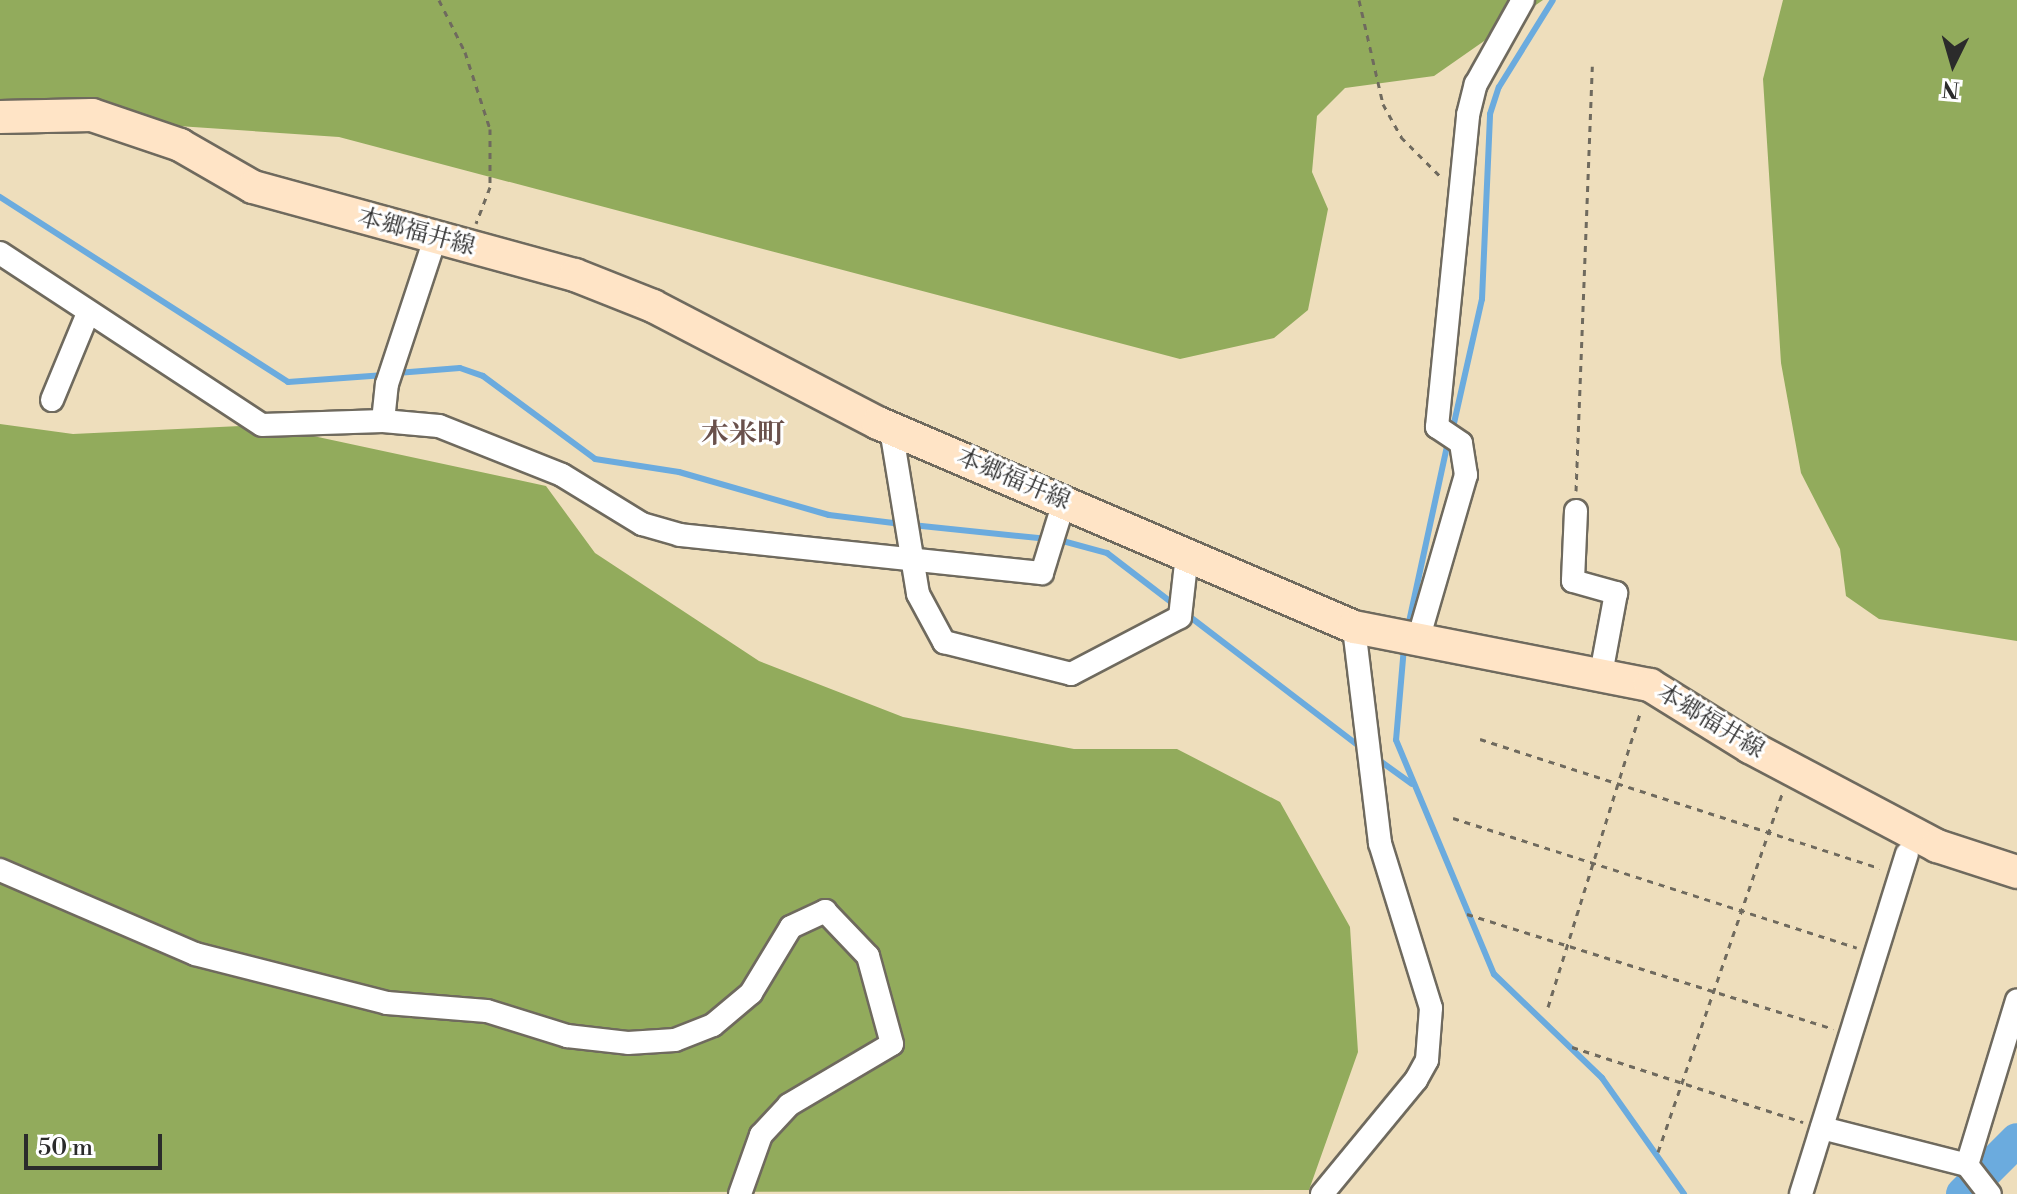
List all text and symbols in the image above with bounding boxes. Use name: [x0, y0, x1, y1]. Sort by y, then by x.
north arrow: [1913, 24, 1993, 104]
text: N: [1941, 74, 1961, 103]
street label: 本郷福井線: [354, 204, 478, 262]
district label: 木米町: [701, 418, 785, 452]
street label: 本郷福井線: [952, 443, 1074, 517]
street label: 本郷福井線: [1651, 679, 1769, 765]
scale bar: [28, 1118, 166, 1168]
text: 50 m: [38, 1133, 93, 1163]

